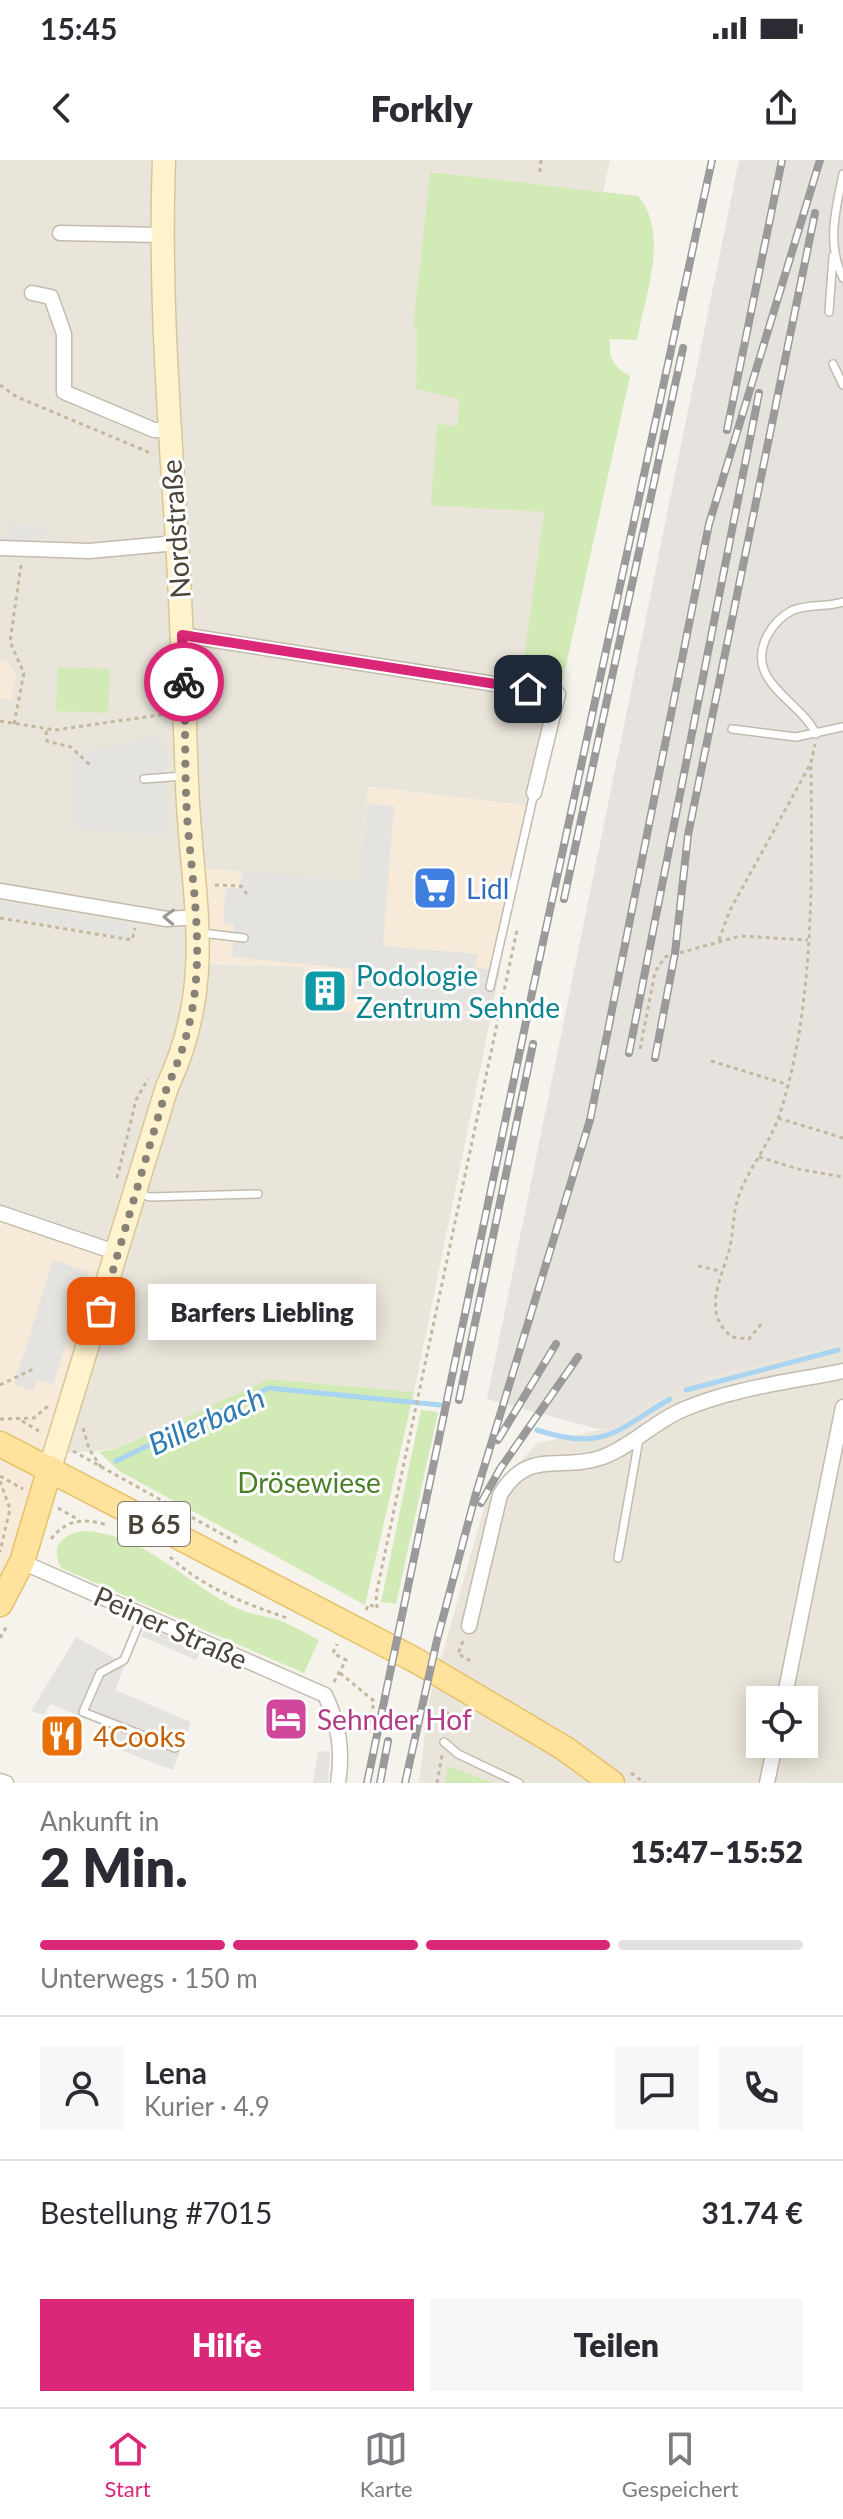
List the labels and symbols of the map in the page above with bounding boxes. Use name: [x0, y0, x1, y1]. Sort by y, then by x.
street label: Nordstraße: [153, 458, 197, 600]
courier: [144, 642, 224, 722]
pin: [494, 655, 562, 723]
supermarket icon: Lidl: [411, 864, 459, 912]
place label: Lidl: [466, 871, 509, 905]
one-way arrow: [162, 909, 175, 926]
place label: Podologie Zentrum Sehnde: [356, 958, 560, 1024]
building icon: Podologie Zentrum Sehnde: [301, 967, 349, 1015]
pin: [67, 1277, 135, 1345]
callout: Barfers Liebling: [149, 1283, 377, 1339]
water label: Billerbach: [142, 1378, 270, 1462]
park label: Drösewiese: [237, 1465, 381, 1499]
road number: B 65: [118, 1502, 190, 1546]
street label: Peiner Straße: [89, 1578, 253, 1676]
hotel icon: Sehnder Hof: [262, 1695, 310, 1743]
place label: Sehnder Hof: [317, 1702, 472, 1736]
restaurant icon: 4Cooks: [38, 1712, 86, 1760]
place label: 4Cooks: [93, 1719, 186, 1753]

